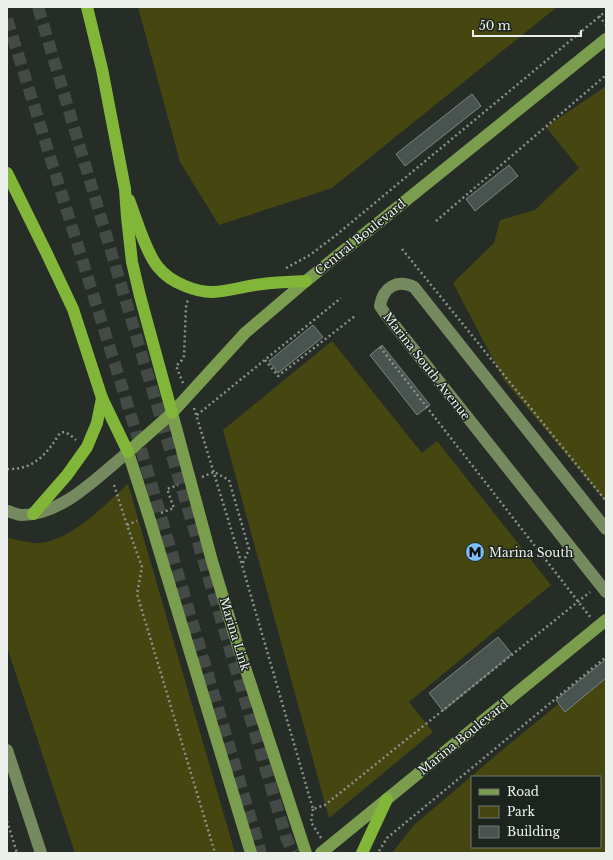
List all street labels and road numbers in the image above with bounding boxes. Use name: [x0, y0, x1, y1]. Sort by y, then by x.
street label: Central Boulevard: [312, 196, 408, 278]
street label: Marina South Avenue: [380, 309, 474, 423]
street label: Marina Link: [217, 595, 253, 673]
street label: Marina Boulevard: [415, 696, 511, 778]

